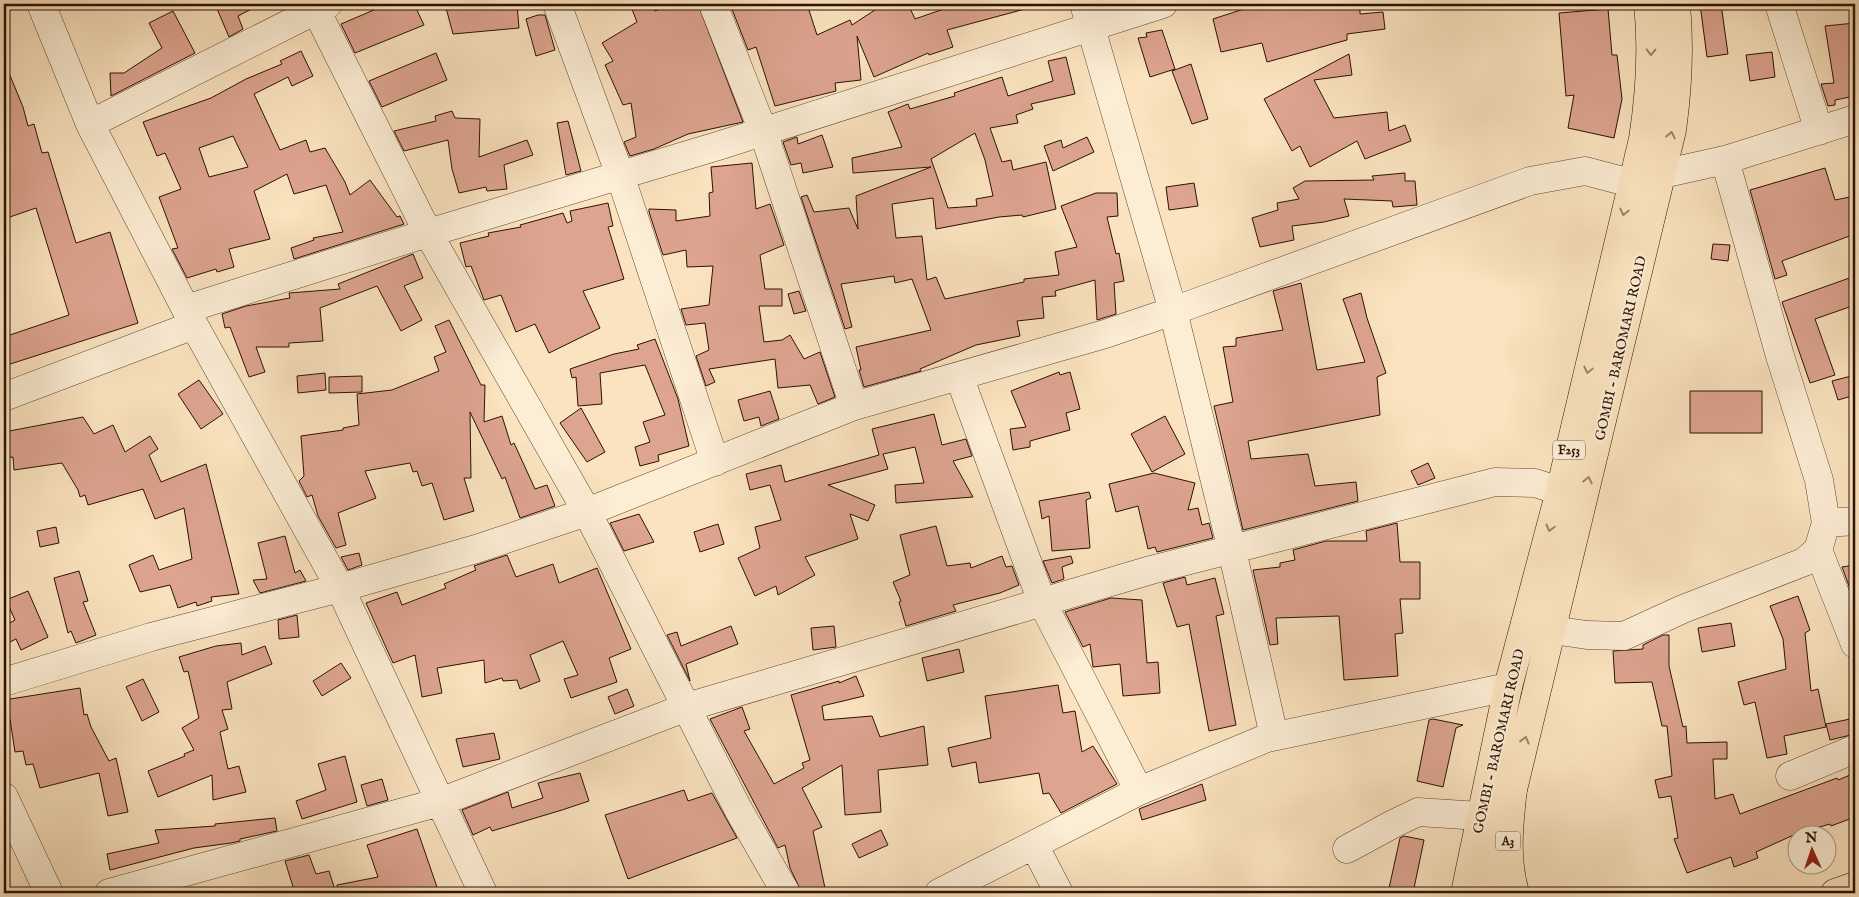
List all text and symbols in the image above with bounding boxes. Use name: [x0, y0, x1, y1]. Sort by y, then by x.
one-way arrow: [1646, 49, 1656, 57]
one-way arrow: [1665, 131, 1675, 140]
one-way arrow: [1620, 207, 1630, 216]
street label: GOMBI - BAROMARI ROAD: [1591, 254, 1651, 442]
one-way arrow: [1583, 366, 1594, 375]
road number: F253: [1553, 440, 1585, 460]
one-way arrow: [1582, 476, 1593, 485]
one-way arrow: [1545, 524, 1556, 533]
street label: GOMBI - BAROMARI ROAD: [1469, 647, 1529, 835]
one-way arrow: [1519, 736, 1530, 745]
north arrow: [1786, 824, 1836, 874]
text: N: [1804, 829, 1818, 847]
road number: A3: [1496, 831, 1520, 850]

